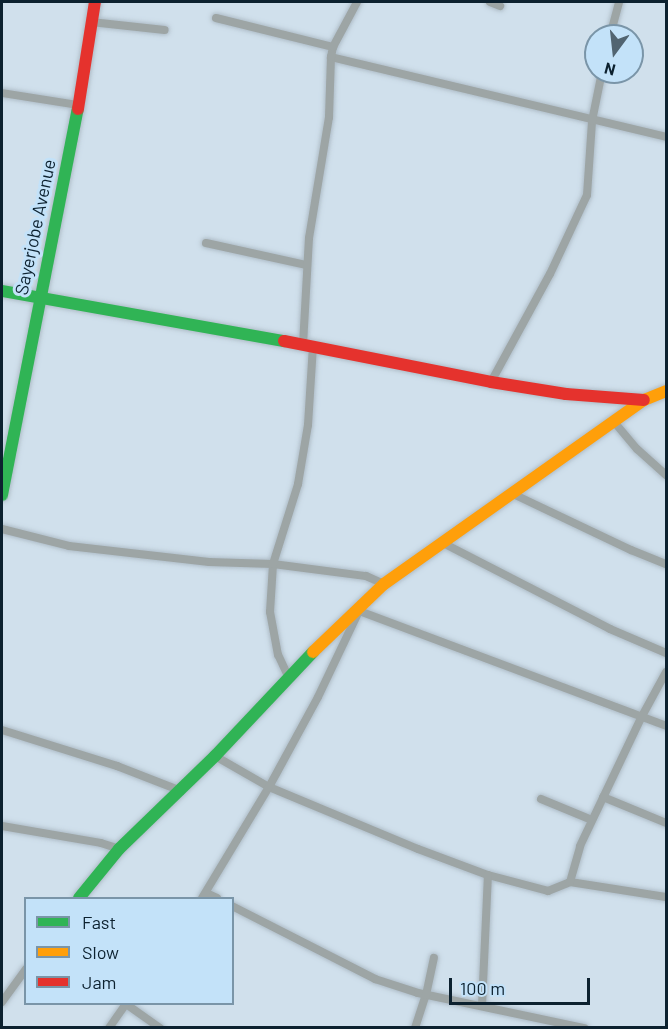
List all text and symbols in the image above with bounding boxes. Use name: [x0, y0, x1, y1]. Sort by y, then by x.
north arrow: [584, 24, 644, 84]
text: N: [602, 59, 617, 80]
street label: Sayerjobe Avenue: [10, 157, 60, 297]
legend: [24, 897, 234, 1005]
text: Fast: [82, 911, 116, 933]
text: Slow: [82, 941, 119, 963]
scale bar: [452, 966, 593, 1004]
text: Jam: [82, 971, 116, 993]
text: 100 m: [460, 977, 505, 999]

